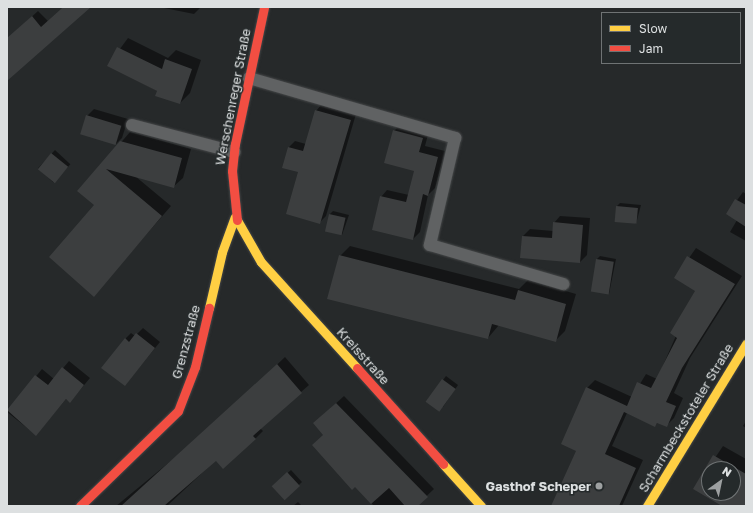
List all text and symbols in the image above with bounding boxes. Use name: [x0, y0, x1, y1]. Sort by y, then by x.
legend: [601, 12, 741, 64]
text: Slow: [639, 21, 667, 36]
street label: Werschenreger Straße: [212, 27, 254, 167]
text: Jam: [639, 41, 663, 56]
street label: Grenzstraße: [169, 303, 203, 381]
street label: Kreisstraße: [333, 324, 393, 388]
street label: Scharmbeckstoteler Straße: [635, 341, 737, 495]
north arrow: [701, 461, 741, 501]
text: N: [720, 464, 734, 479]
place label: Gasthof Scheper: [485, 478, 591, 494]
marker: Gasthof Scheper: [594, 481, 604, 491]

